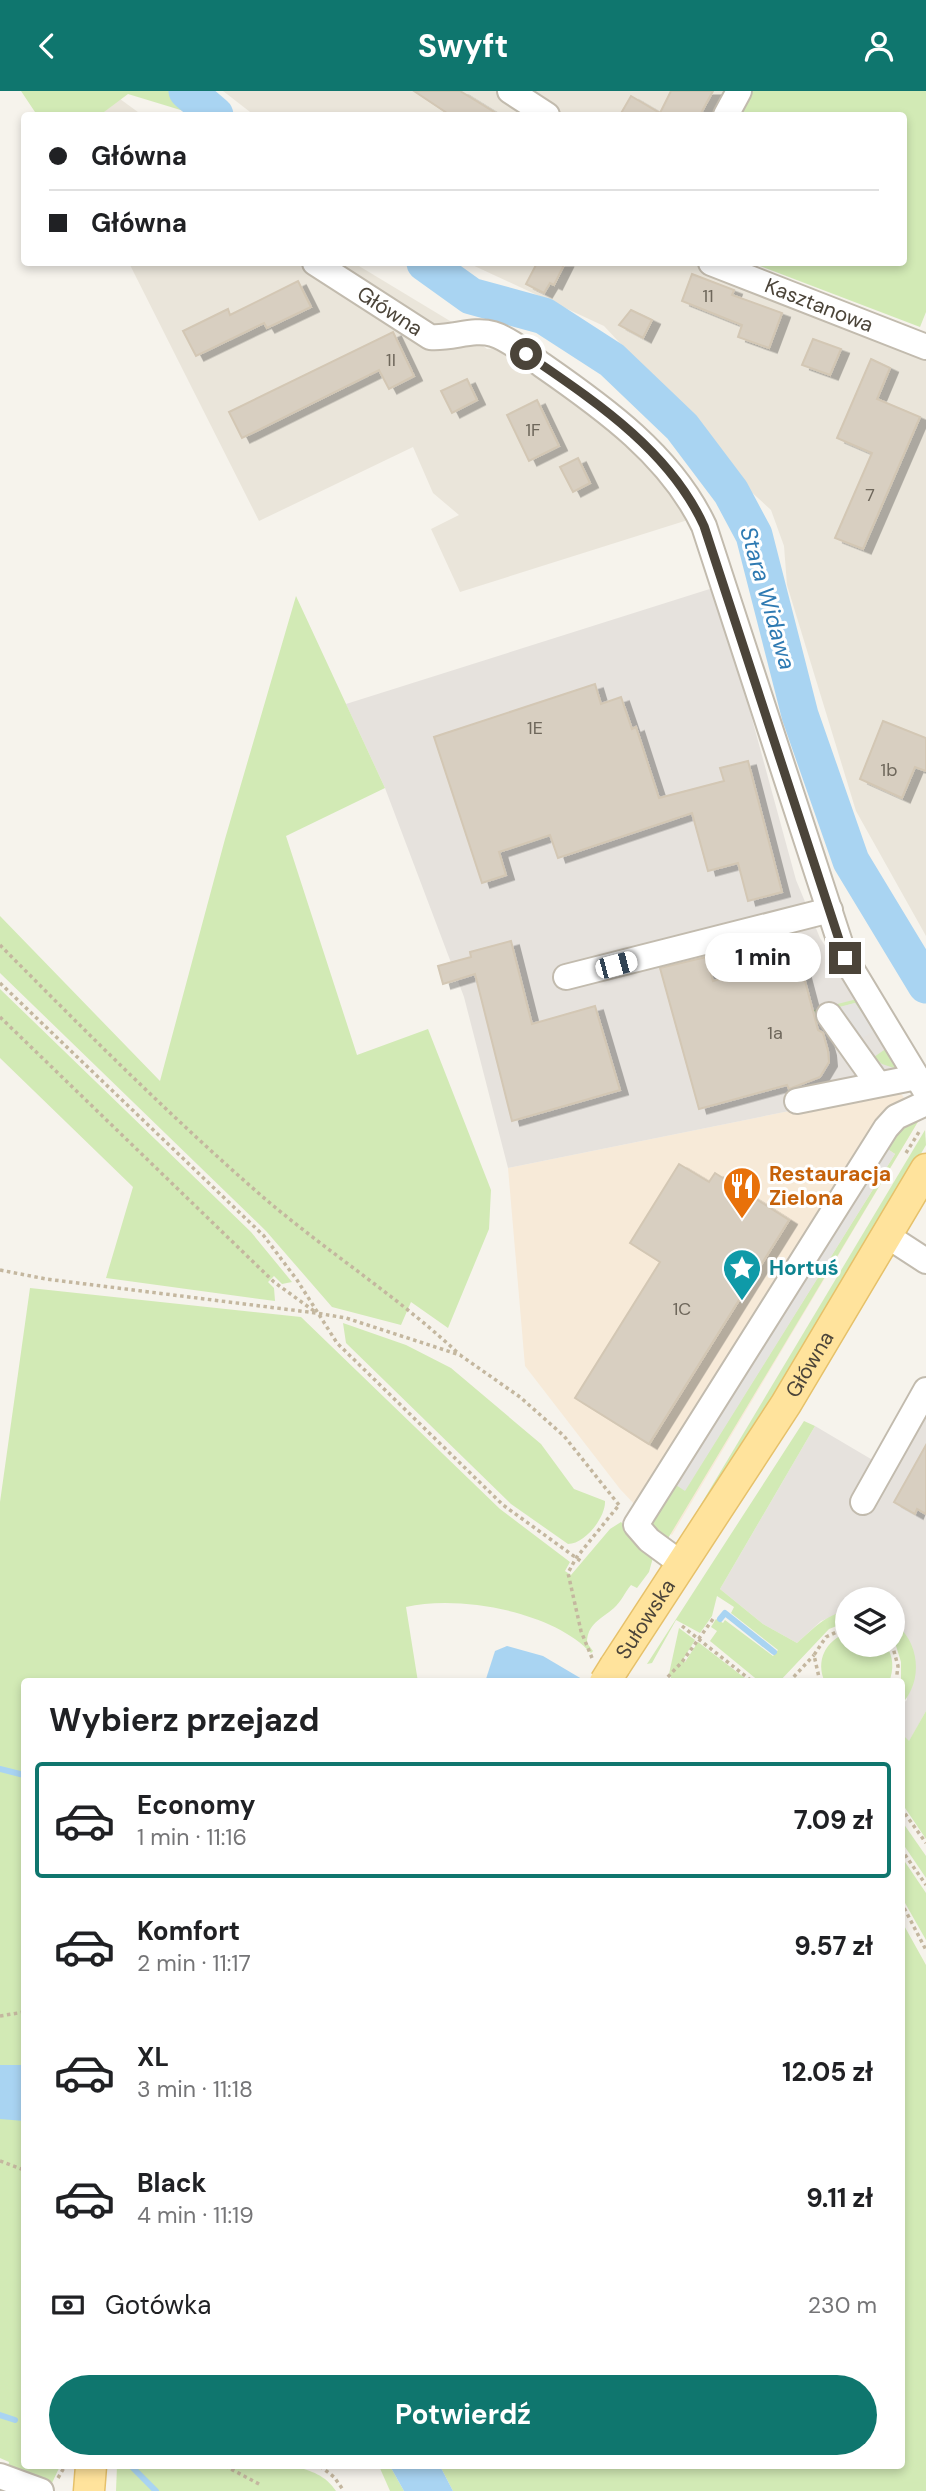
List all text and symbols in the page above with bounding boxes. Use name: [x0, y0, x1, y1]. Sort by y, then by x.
text: Swyft: [418, 25, 508, 67]
icon: back: [28, 27, 66, 65]
icon: person: [860, 27, 898, 65]
text: Główna: [91, 139, 187, 173]
text: Główna: [91, 206, 187, 240]
street label: Kasztanowa: [761, 271, 877, 339]
street label: Główna: [352, 280, 428, 343]
house number: 11: [702, 284, 714, 308]
route start: [510, 338, 542, 370]
house number: 1I: [386, 348, 396, 372]
house number: 1F: [525, 418, 541, 442]
house number: 7: [865, 483, 875, 507]
water label: Stara Widawa: [733, 523, 803, 673]
house number: 1E: [527, 716, 543, 740]
house number: 1b: [881, 758, 897, 782]
callout: 1 min: [705, 933, 820, 983]
text: 1 min: [735, 942, 791, 972]
route end: [829, 942, 861, 974]
car: [593, 949, 640, 981]
house number: 1a: [767, 1021, 783, 1045]
place label: Restauracja Zielona: [769, 1160, 891, 1212]
restaurant icon: Restauracja Zielona: [721, 1165, 763, 1220]
place icon: Hortuś: [721, 1247, 763, 1302]
place label: Hortuś: [769, 1254, 839, 1282]
house number: 1C: [673, 1297, 691, 1321]
street label: Główna: [779, 1326, 840, 1403]
street label: Sułowska: [609, 1574, 682, 1664]
map controls: [835, 1587, 905, 1657]
button: layers: [835, 1587, 905, 1657]
text: Wybierz przejazd: [49, 1699, 319, 1741]
text: Economy: [137, 1788, 255, 1822]
icon: car: [53, 1789, 116, 1852]
text: 7.09 zł: [794, 1803, 873, 1837]
text: 1 min · 11:16: [137, 1822, 247, 1852]
text: Komfort: [137, 1914, 240, 1948]
icon: car: [53, 1915, 116, 1978]
text: 9.57 zł: [794, 1929, 873, 1963]
text: 2 min · 11:17: [137, 1948, 251, 1978]
text: XL: [137, 2040, 169, 2074]
icon: car: [53, 2041, 116, 2104]
text: 12.05 zł: [782, 2055, 873, 2089]
text: 3 min · 11:18: [137, 2074, 253, 2104]
text: Black: [137, 2166, 207, 2200]
icon: car: [53, 2167, 116, 2230]
text: 9.11 zł: [806, 2181, 873, 2215]
text: 4 min · 11:19: [137, 2200, 254, 2230]
icon: cash: [49, 2286, 87, 2324]
text: Gotówka: [105, 2288, 211, 2322]
text: 230 m: [808, 2290, 877, 2320]
button: Potwierdź: [49, 2375, 877, 2455]

